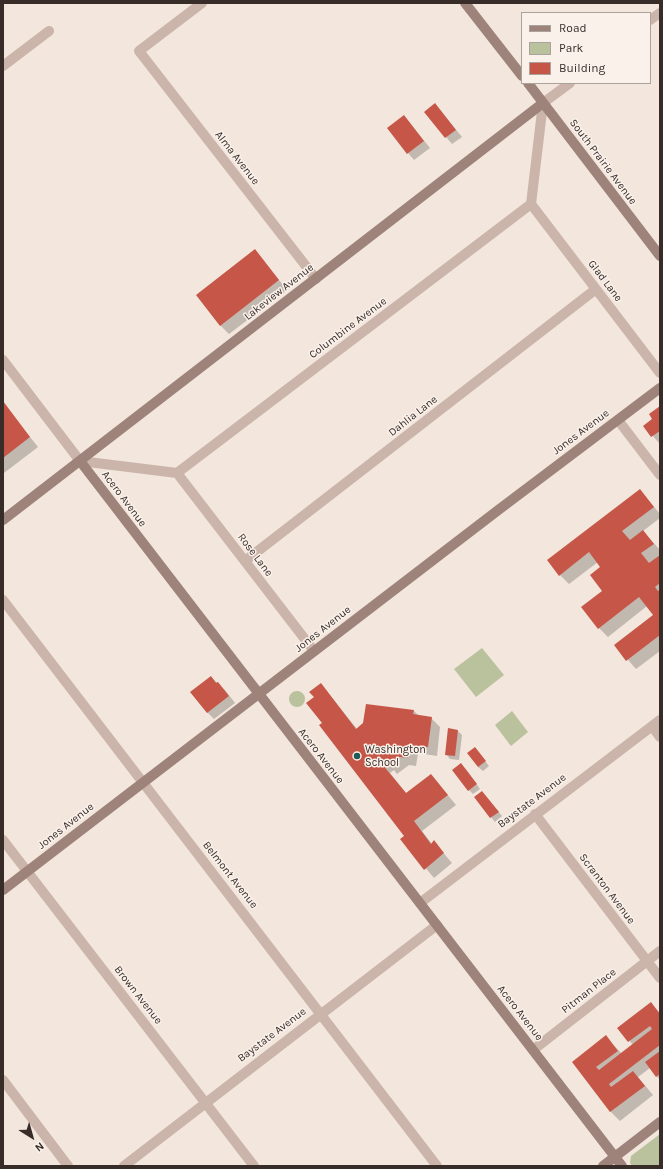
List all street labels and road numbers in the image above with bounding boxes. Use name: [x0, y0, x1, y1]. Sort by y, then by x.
street label: South Prairie Avenue: [566, 117, 640, 207]
street label: Alma Avenue: [212, 129, 262, 187]
street label: Glad Lane: [585, 258, 625, 304]
street label: Lakeview Avenue: [242, 261, 316, 323]
street label: Columbine Avenue: [307, 295, 389, 361]
street label: Dahlia Lane: [386, 393, 440, 439]
street label: Jones Avenue: [550, 406, 612, 458]
street label: Acero Avenue: [99, 468, 149, 530]
street label: Rose Lane: [235, 531, 275, 579]
street label: Jones Avenue: [292, 603, 354, 655]
street label: Acero Avenue: [295, 726, 347, 786]
street label: Baystate Avenue: [495, 771, 569, 831]
street label: Jones Avenue: [35, 800, 97, 852]
street label: Belmont Avenue: [200, 839, 260, 911]
street label: Scranton Avenue: [576, 851, 638, 927]
street label: Brown Avenue: [111, 963, 165, 1027]
street label: Pitman Place: [559, 966, 619, 1016]
street label: Acero Avenue: [494, 983, 546, 1043]
street label: Baystate Avenue: [235, 1005, 309, 1065]

